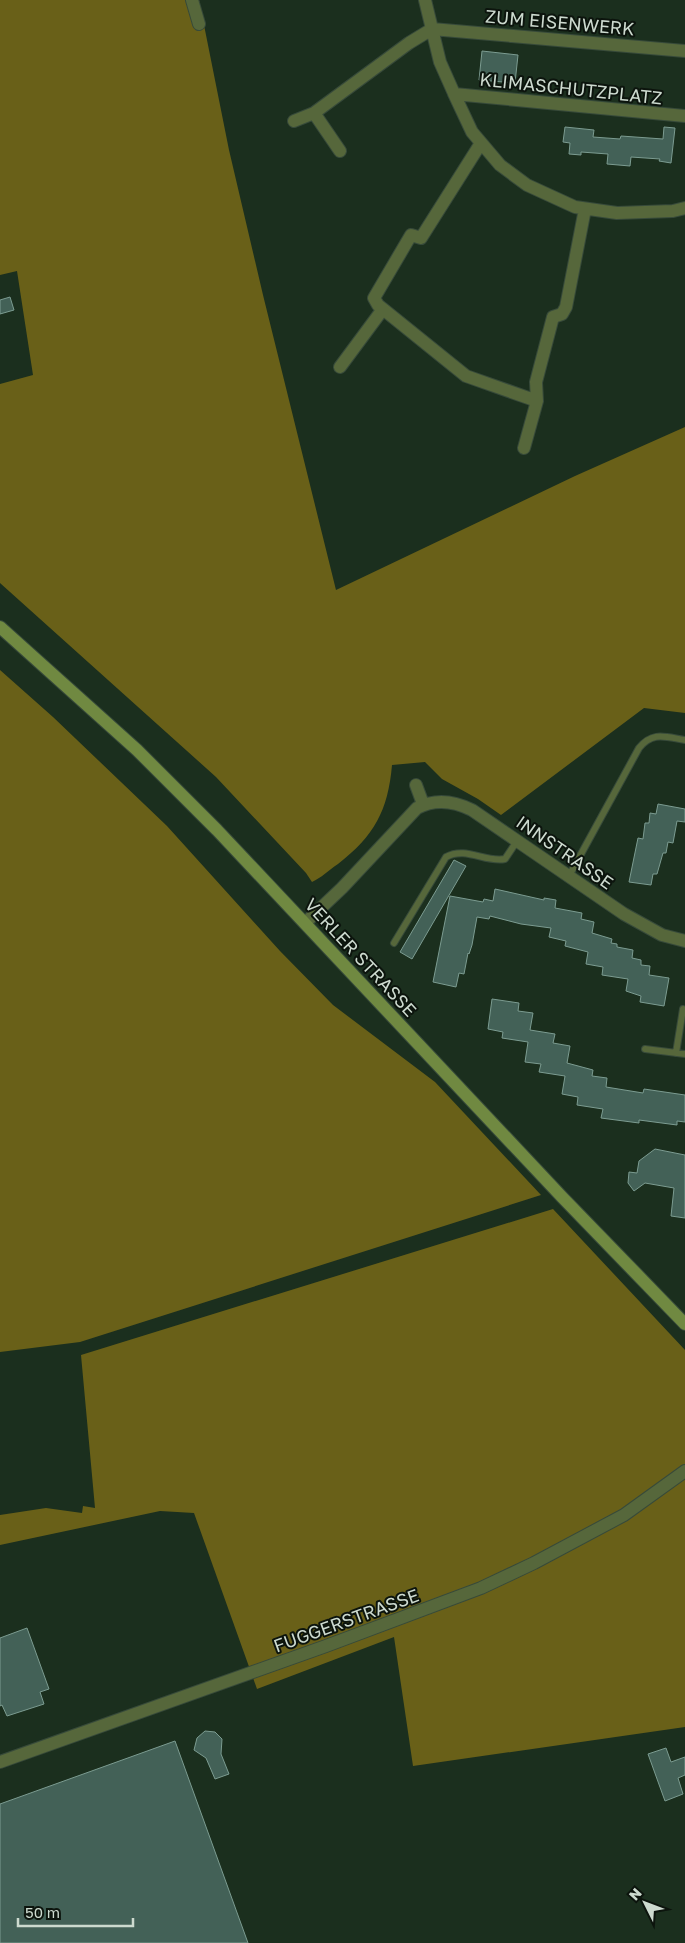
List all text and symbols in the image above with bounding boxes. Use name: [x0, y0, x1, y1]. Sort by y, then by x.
street label: ZUM EISENWERK: [484, 5, 636, 39]
street label: KLIMASCHUTZPLATZ: [479, 67, 663, 109]
street label: INNSTRASSE: [512, 810, 618, 894]
street label: VERLER STRASSE: [300, 893, 422, 1021]
street label: FUGGERSTRASSE: [270, 1583, 422, 1657]
north arrow: [620, 1878, 670, 1928]
text: N: [625, 1884, 645, 1904]
scale bar: [18, 1896, 132, 1928]
text: 50 m: [25, 1903, 60, 1921]

